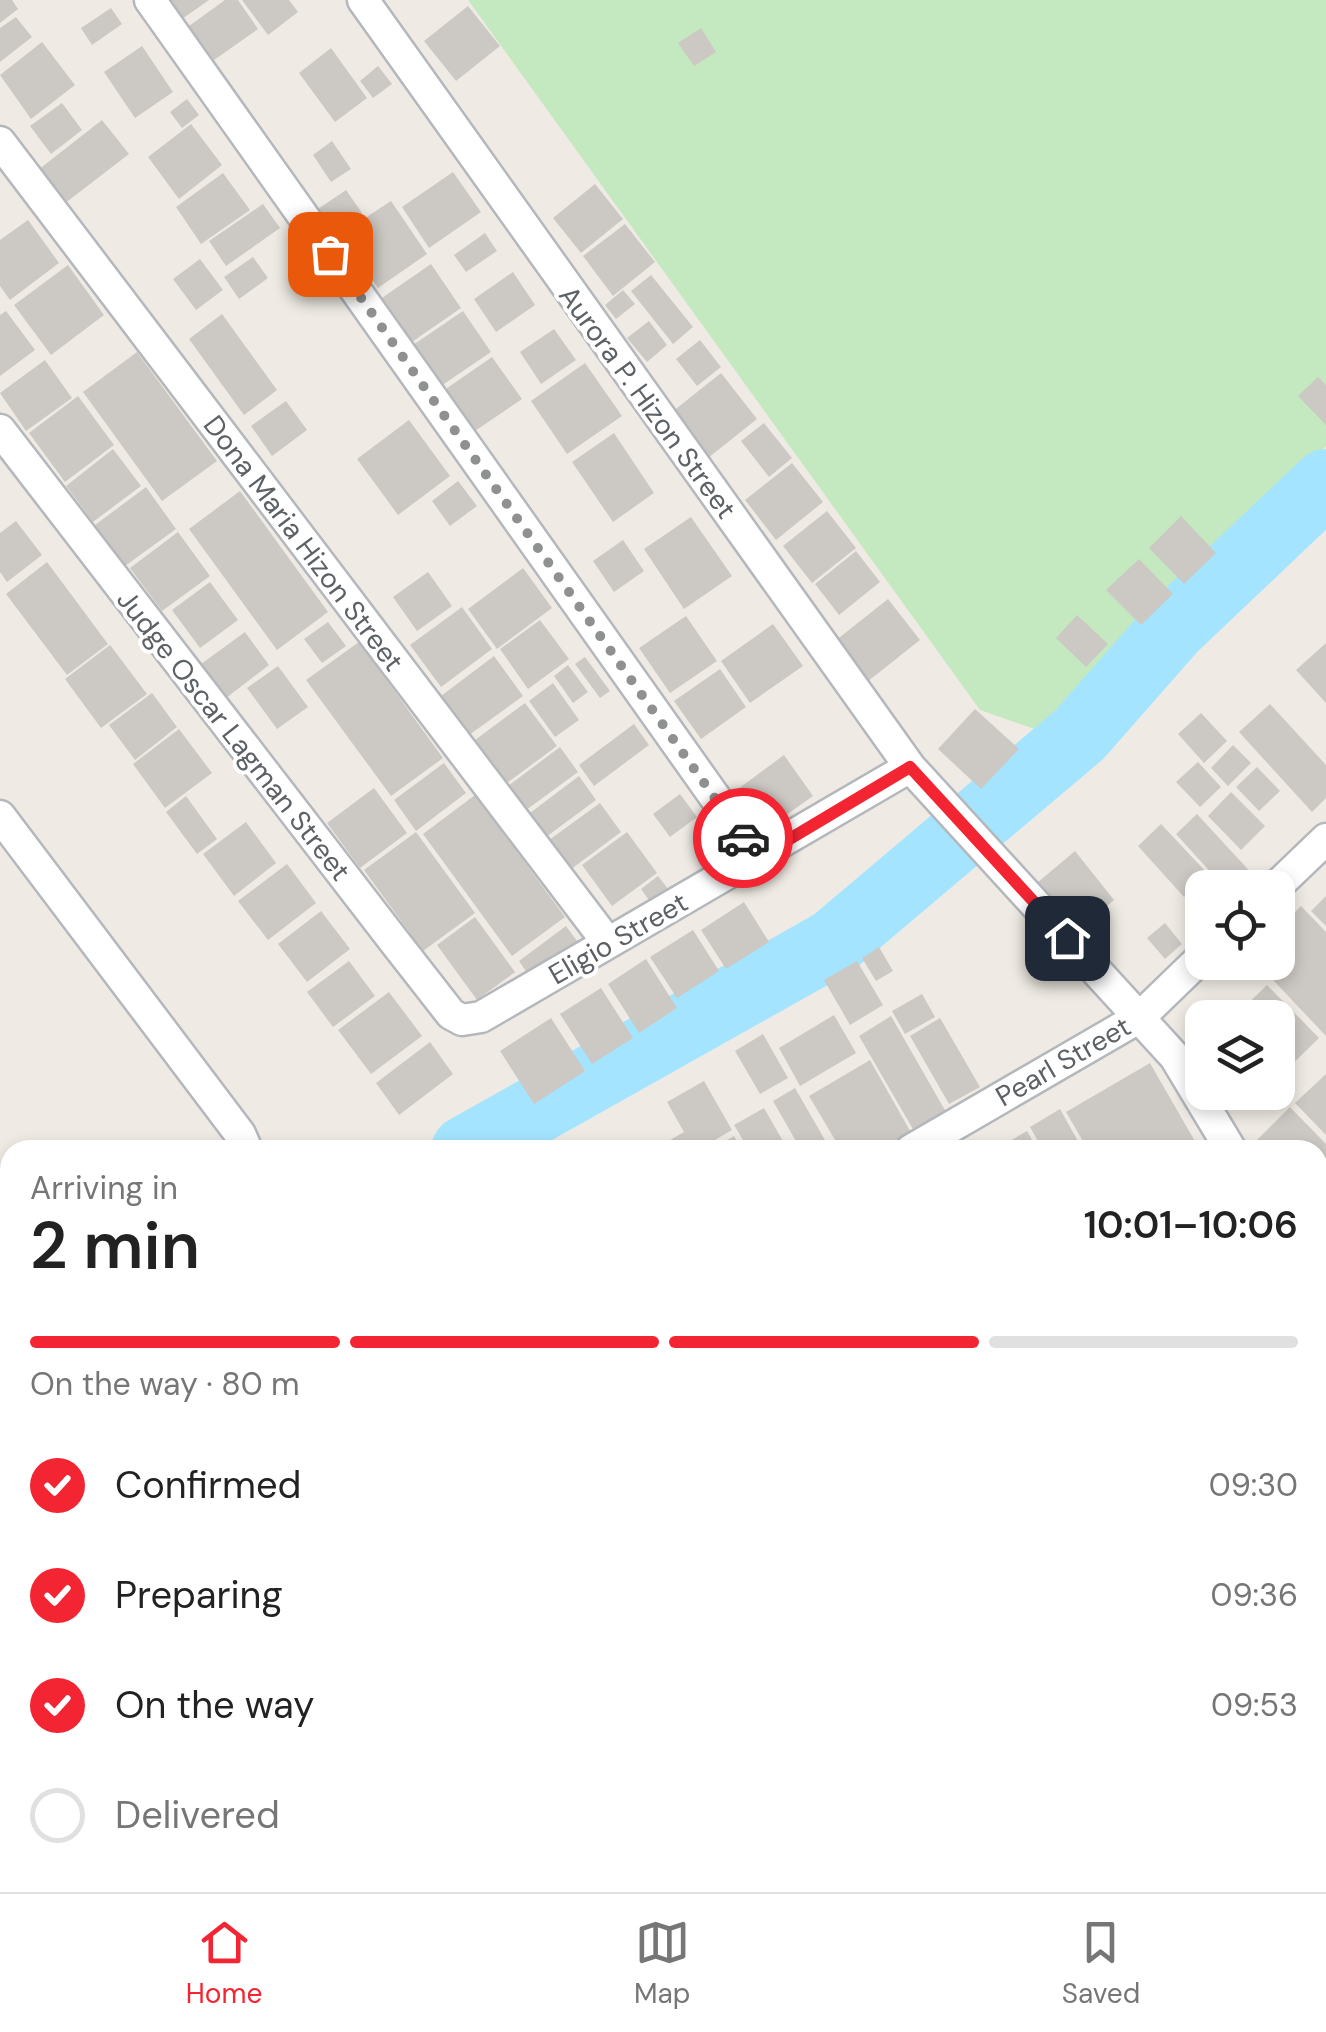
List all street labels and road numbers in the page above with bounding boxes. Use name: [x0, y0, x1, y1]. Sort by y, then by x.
street label: Aurora P. Hizon Street: [551, 278, 745, 526]
street label: Dona Maria Hizon Street: [195, 408, 412, 679]
street label: Judge Oscar Lagman Street: [108, 582, 359, 888]
street label: Eligio Street: [542, 884, 694, 993]
street label: Pearl Street: [989, 1008, 1137, 1115]

